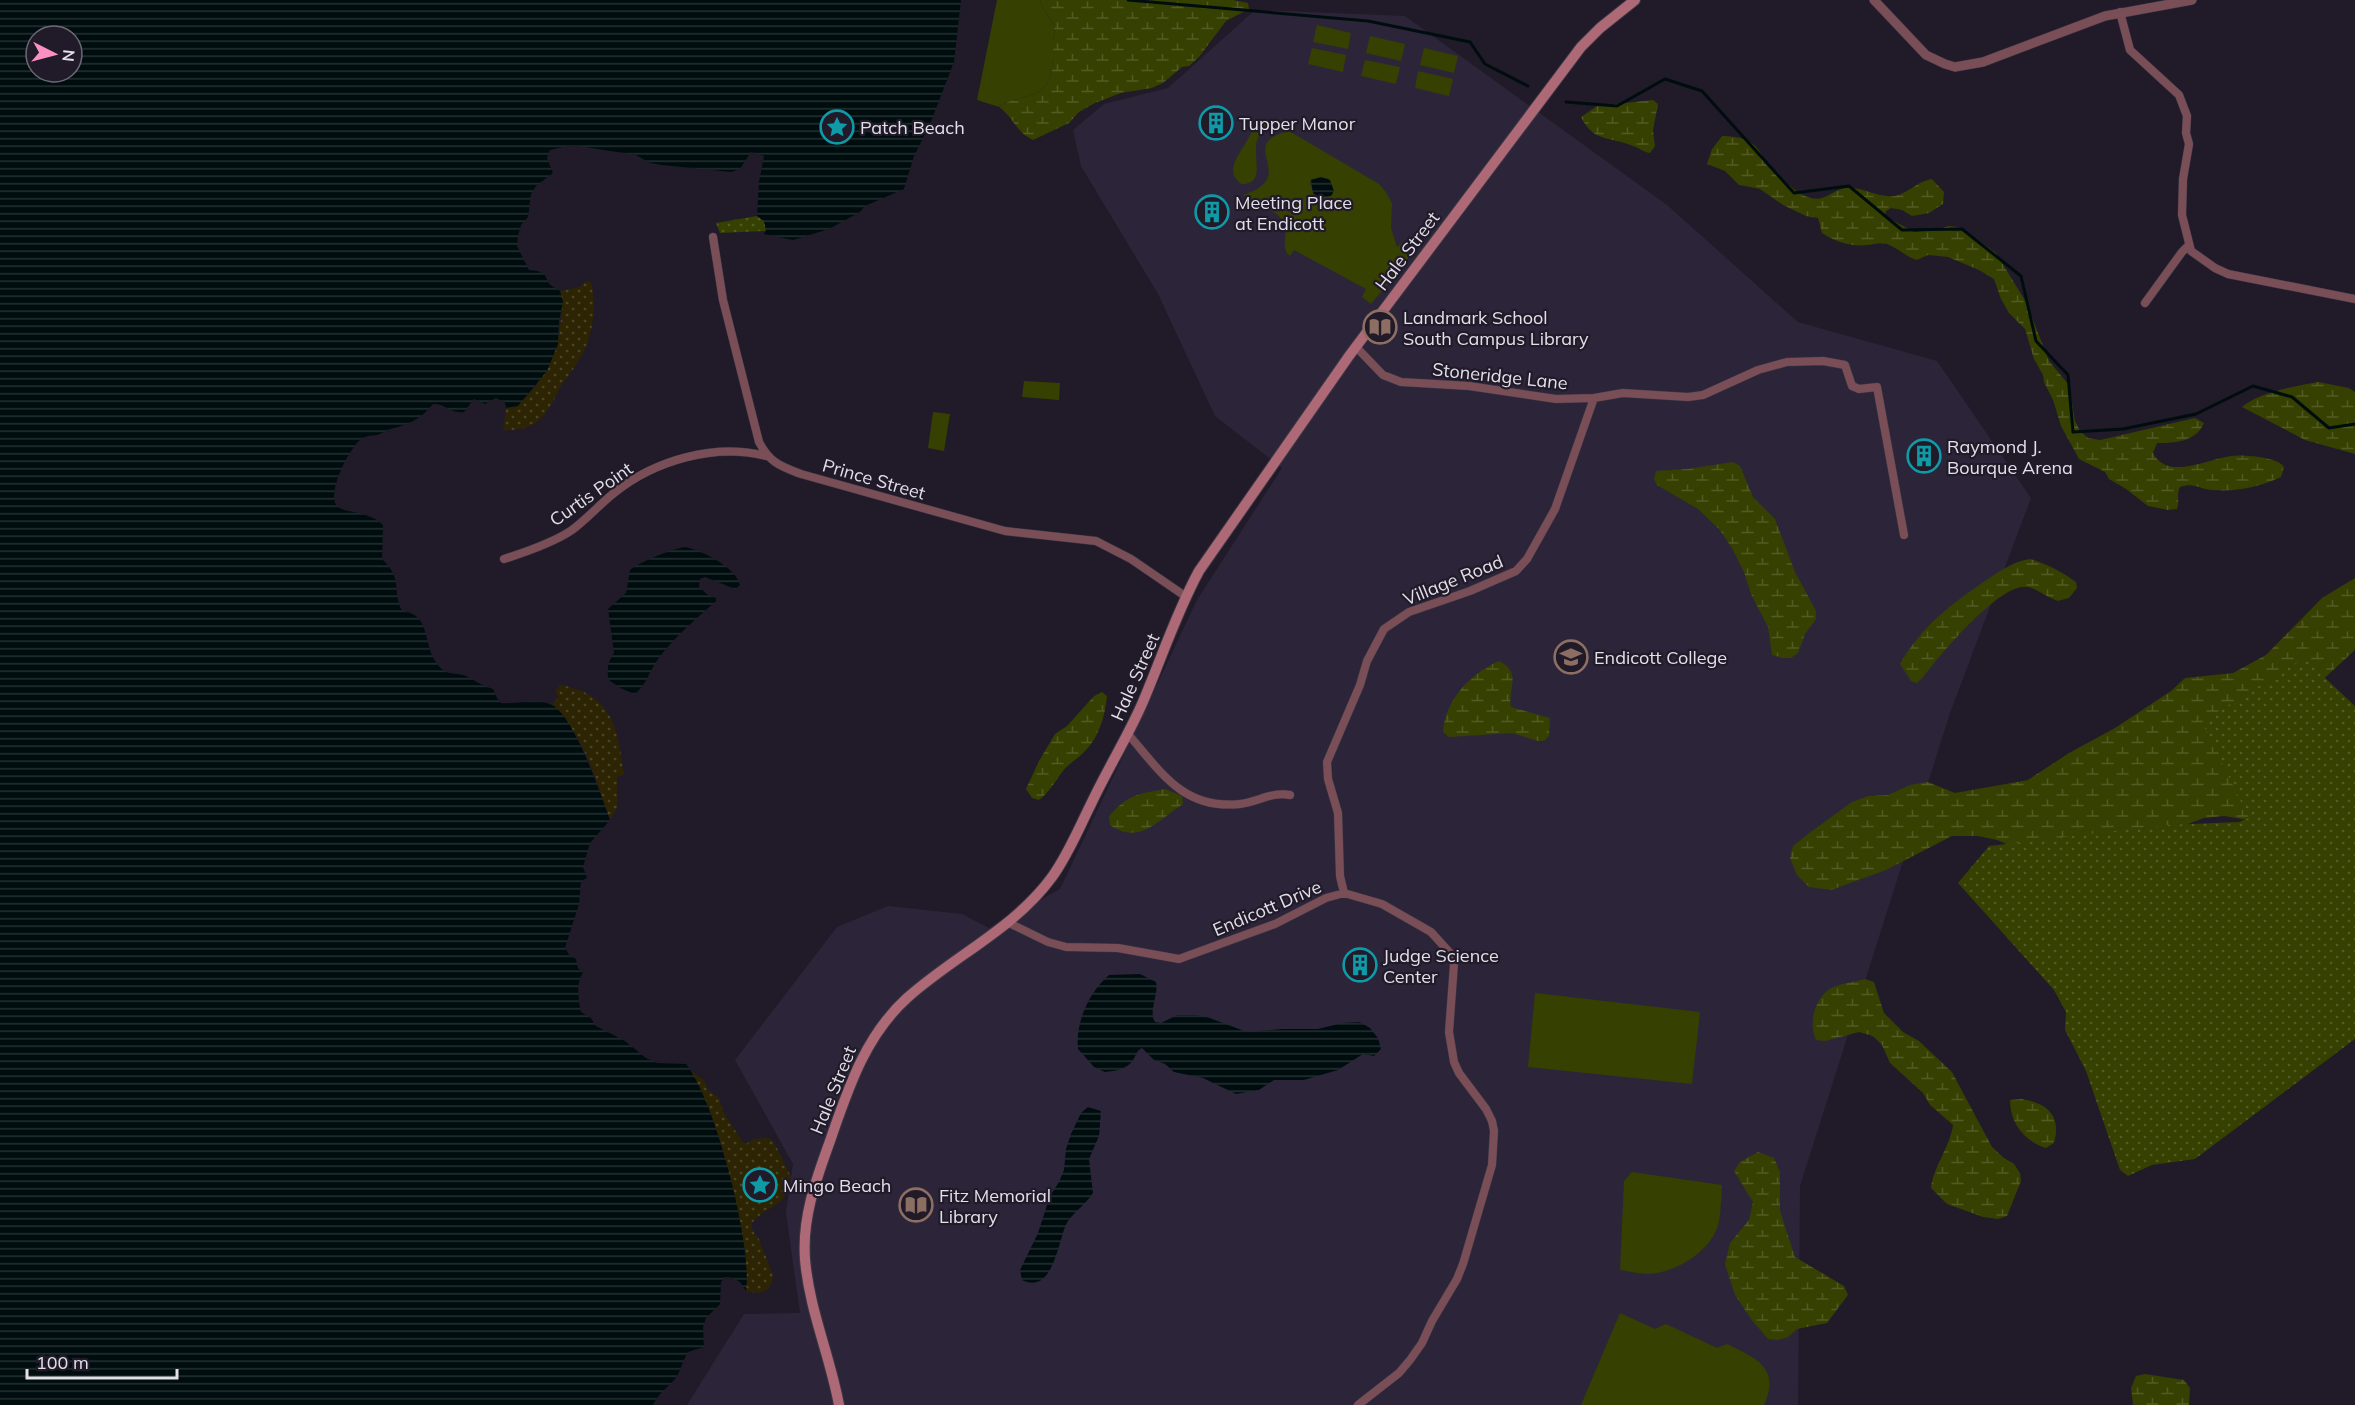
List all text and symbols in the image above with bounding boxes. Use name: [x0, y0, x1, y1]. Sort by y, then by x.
north arrow: [24, 24, 84, 84]
text: N: [58, 49, 79, 63]
building icon: Tupper Manor: [1198, 105, 1234, 141]
place icon: Patch Beach: [819, 109, 855, 145]
place label: Tupper Manor: [1239, 112, 1356, 135]
place label: Patch Beach: [860, 116, 965, 139]
place label: Meeting Place at Endicott: [1235, 191, 1352, 235]
building icon: Meeting Place at Endicott: [1194, 194, 1230, 230]
street label: Hale Street: [1370, 207, 1444, 295]
place label: Landmark School South Campus Library: [1403, 306, 1589, 350]
library icon: Landmark School South Campus Library: [1362, 309, 1398, 345]
street label: Stoneridge Lane: [1431, 357, 1569, 395]
place label: Raymond J. Bourque Arena: [1947, 435, 2073, 479]
building icon: Raymond J. Bourque Arena: [1906, 438, 1942, 474]
street label: Prince Street: [820, 453, 928, 505]
street label: Curtis Point: [545, 457, 637, 531]
street label: Village Road: [1400, 550, 1506, 610]
street label: Hale Street: [1106, 630, 1164, 724]
school or university icon: Endicott College: [1553, 639, 1589, 675]
place label: Endicott College: [1594, 646, 1727, 669]
street label: Endicott Drive: [1209, 875, 1325, 941]
place label: Judge Science Center: [1383, 944, 1499, 988]
building icon: Judge Science Center: [1342, 947, 1378, 983]
street label: Hale Street: [805, 1043, 861, 1137]
place icon: Mingo Beach: [742, 1167, 778, 1203]
place label: Mingo Beach: [783, 1174, 891, 1197]
place label: Fitz Memorial Library: [939, 1184, 1051, 1228]
library icon: Fitz Memorial Library: [898, 1187, 934, 1223]
scale bar: [27, 1342, 177, 1380]
text: 100 m: [36, 1351, 89, 1374]

